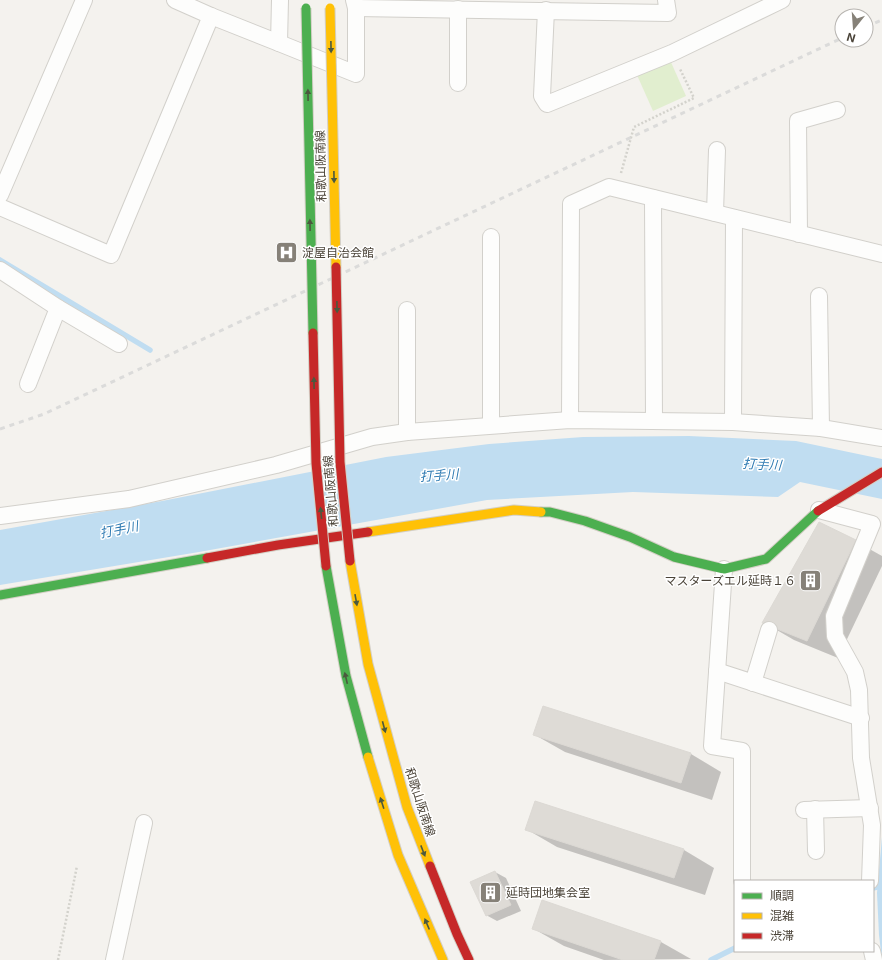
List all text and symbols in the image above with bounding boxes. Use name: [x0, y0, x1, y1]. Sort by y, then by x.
north arrow: [834, 8, 874, 48]
text: N: [845, 30, 857, 45]
one-way arrow: [328, 41, 334, 54]
one-way arrow: [304, 89, 311, 101]
street label: 和歌山阪南線: [312, 130, 329, 202]
one-way arrow: [331, 171, 337, 184]
one-way arrow: [307, 219, 314, 231]
hospital icon: 淀屋自治会館: [274, 240, 300, 266]
place label: 淀屋自治会館: [302, 245, 374, 260]
one-way arrow: [333, 301, 340, 313]
one-way arrow: [311, 376, 317, 389]
street label: 和歌山阪南線: [320, 455, 341, 528]
water label: 打手川: [742, 455, 784, 473]
water label: 打手川: [419, 466, 461, 484]
one-way arrow: [317, 507, 324, 519]
water label: 打手川: [98, 517, 142, 541]
building icon: マスターズエル延時１６: [798, 568, 824, 594]
place label: マスターズエル延時１６: [665, 573, 796, 588]
one-way arrow: [354, 594, 360, 606]
one-way arrow: [343, 671, 349, 684]
one-way arrow: [382, 720, 388, 733]
street label: 和歌山阪南線: [402, 765, 439, 838]
one-way arrow: [378, 796, 384, 808]
one-way arrow: [421, 845, 427, 857]
building icon: 延時団地集会室: [477, 880, 503, 906]
legend: [734, 880, 874, 952]
place label: 延時団地集会室: [506, 885, 590, 900]
text: 順調: [770, 888, 794, 903]
text: 混雑: [770, 908, 794, 923]
one-way arrow: [424, 919, 430, 930]
text: 渋滞: [770, 928, 794, 943]

